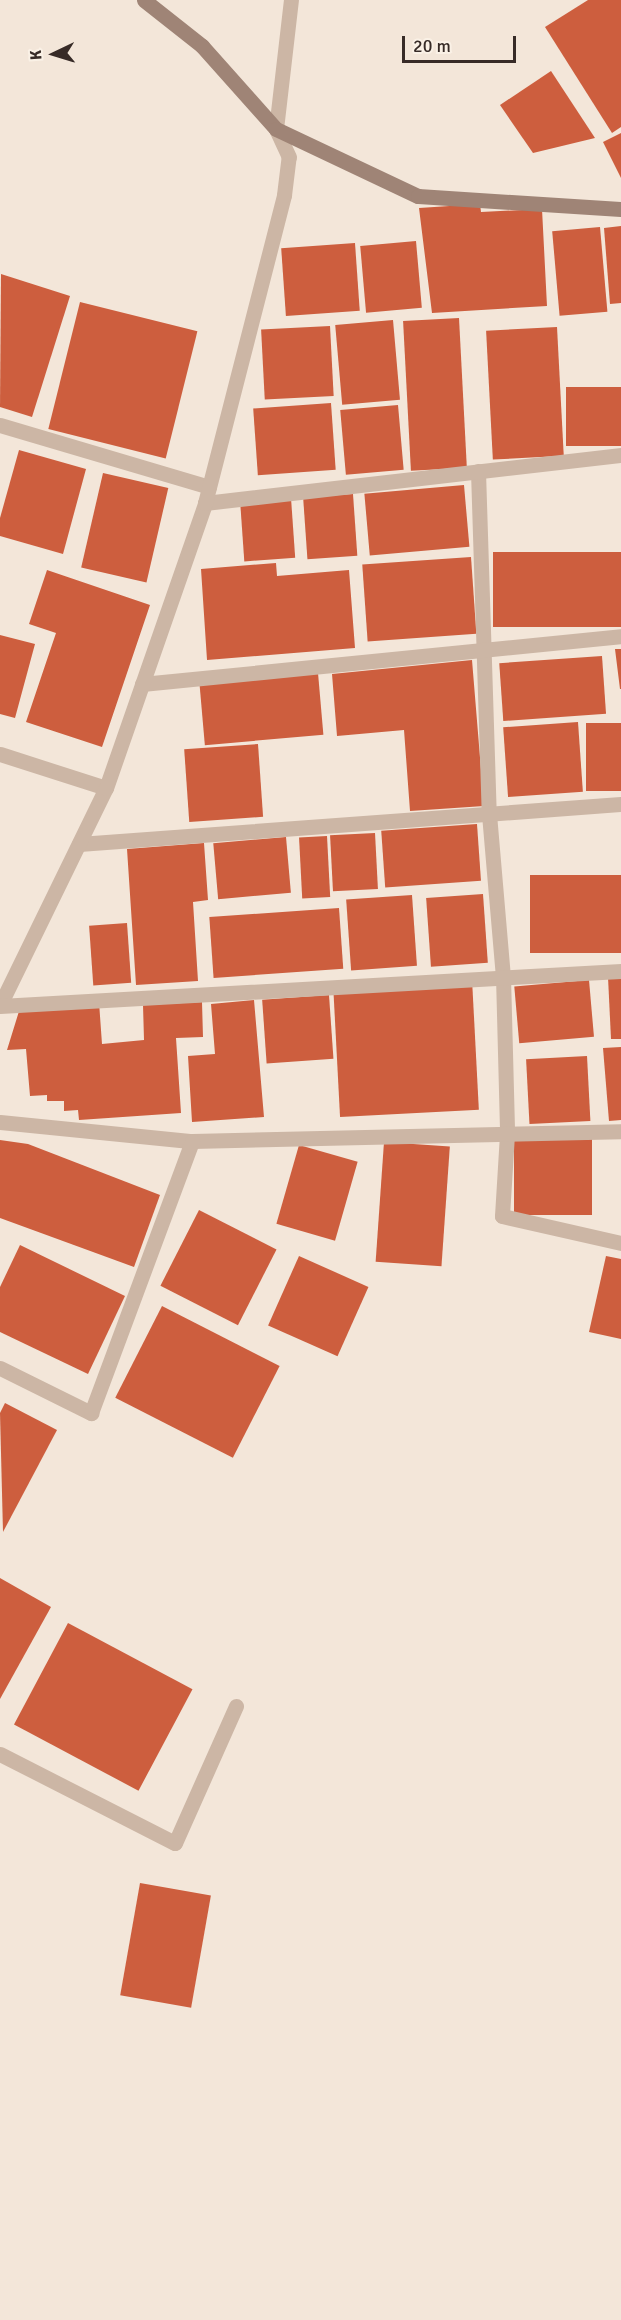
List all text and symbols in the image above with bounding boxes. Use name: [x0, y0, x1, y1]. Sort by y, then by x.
north arrow: [24, 24, 84, 84]
scale bar: [405, 24, 519, 62]
text: 20 m: [413, 35, 451, 57]
text: K: [26, 50, 46, 61]

